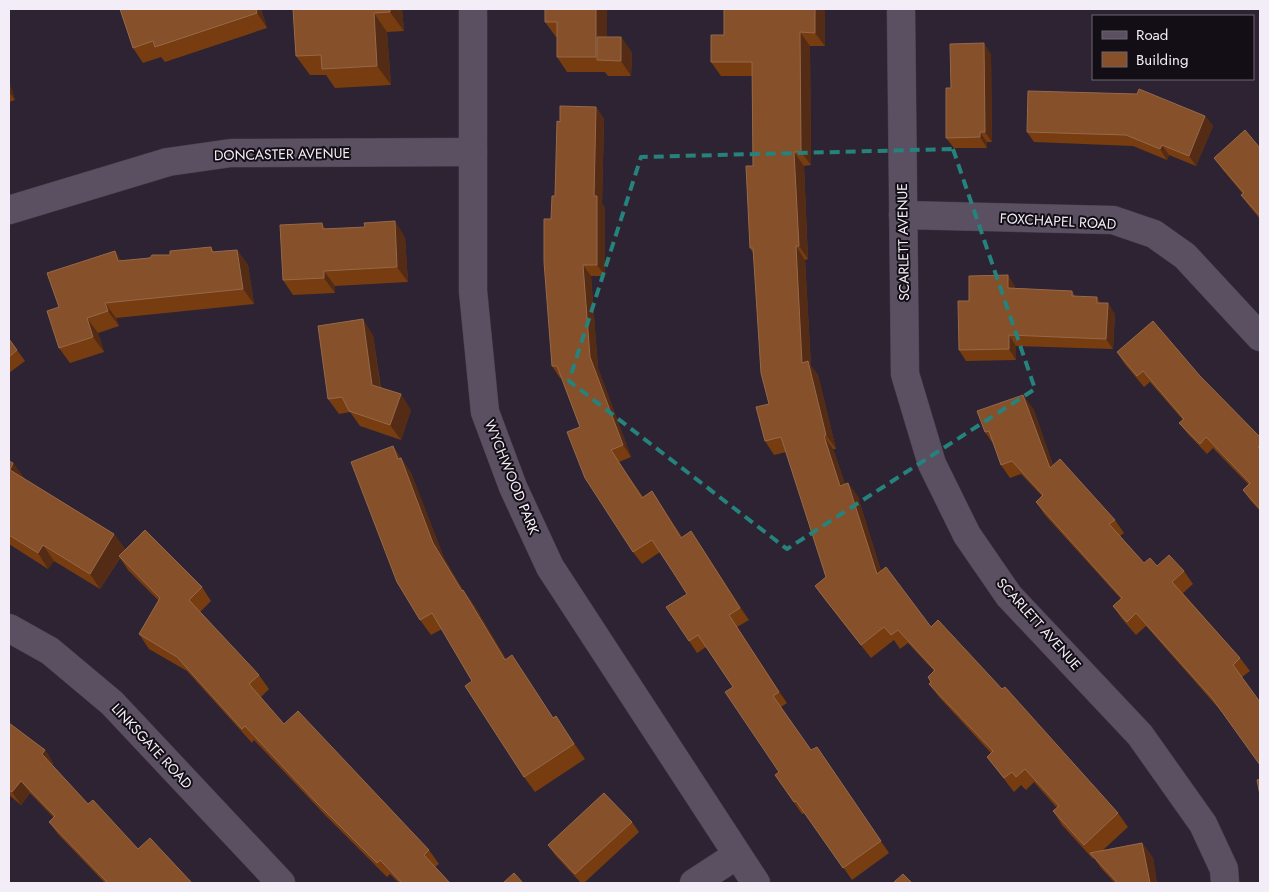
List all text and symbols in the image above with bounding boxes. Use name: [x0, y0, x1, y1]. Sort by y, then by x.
legend: [1092, 15, 1254, 80]
text: Road: [1136, 24, 1168, 46]
text: Building: [1136, 49, 1188, 71]
street label: DONCASTER AVENUE: [214, 143, 350, 165]
street label: SCARLETT AVENUE: [892, 183, 914, 301]
street label: FOXCHAPEL ROAD: [999, 208, 1117, 234]
street label: WYCHWOOD PARK: [480, 417, 544, 538]
street label: SCARLETT AVENUE: [992, 574, 1086, 674]
street label: LINKSGATE ROAD: [107, 699, 197, 793]

